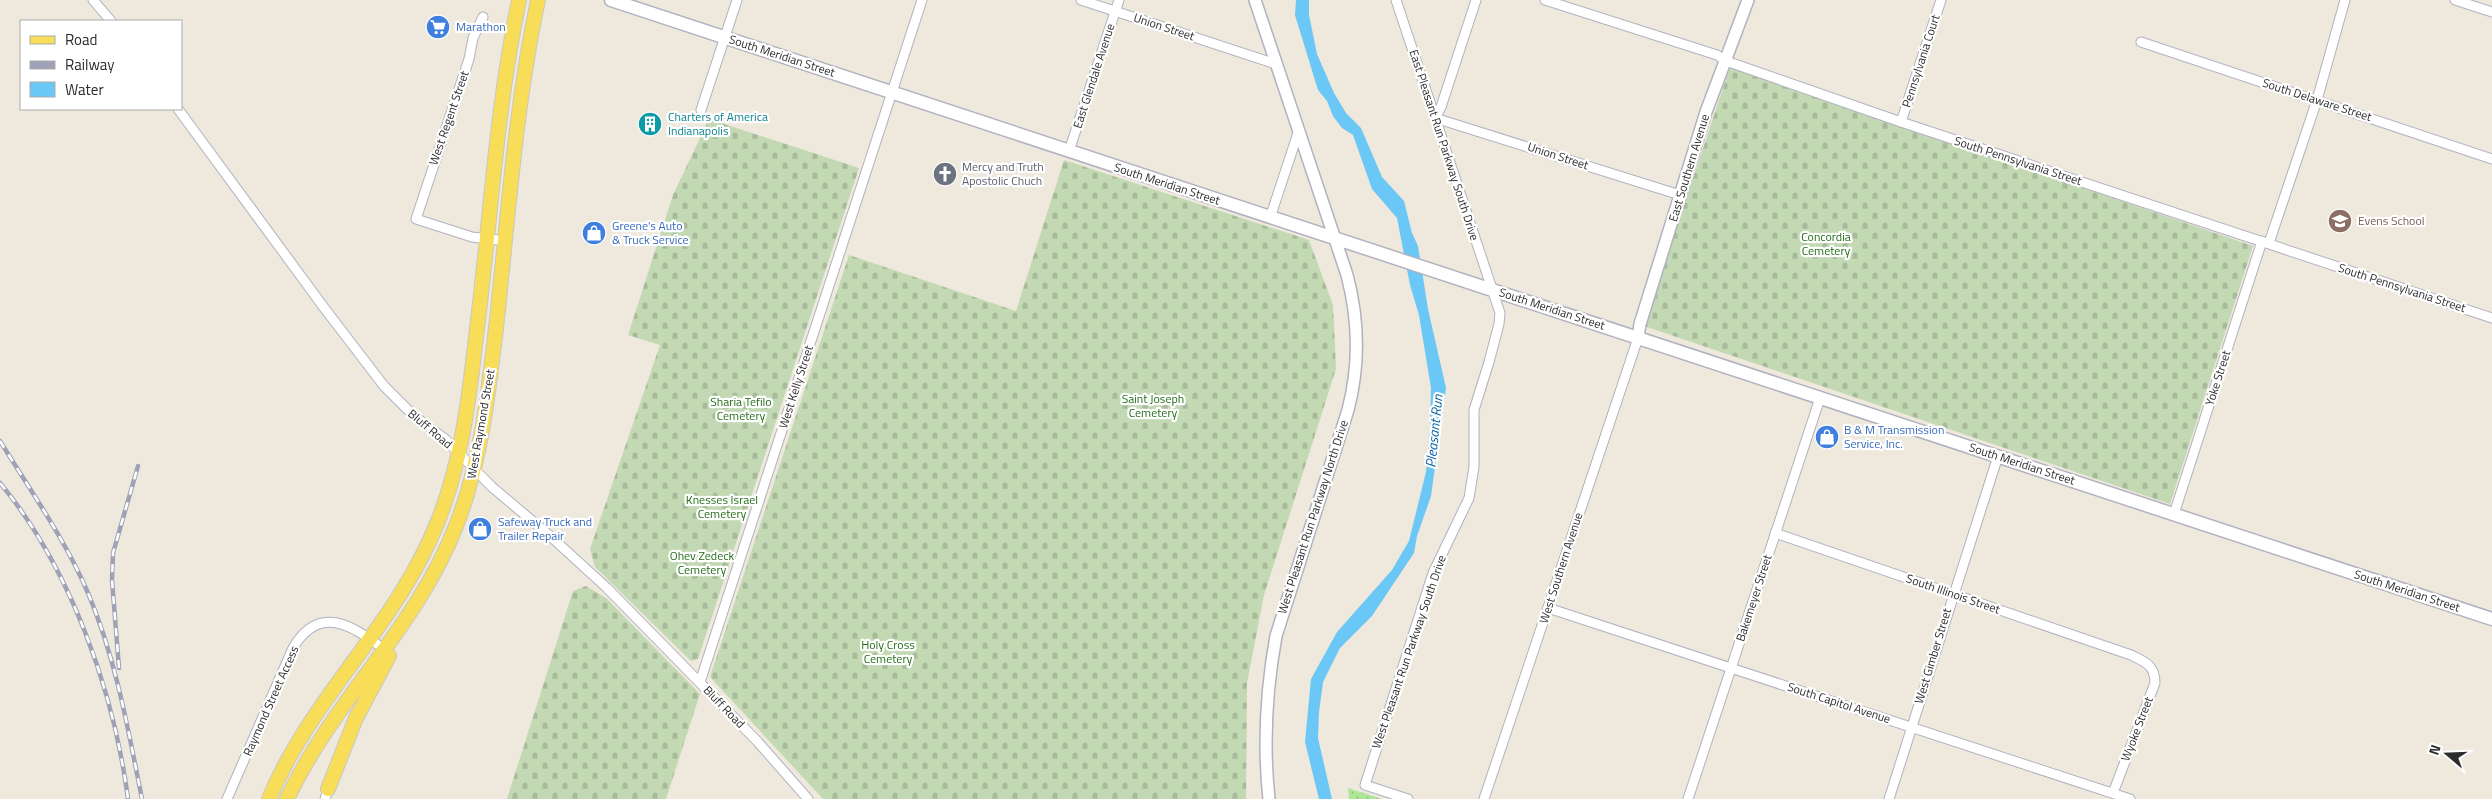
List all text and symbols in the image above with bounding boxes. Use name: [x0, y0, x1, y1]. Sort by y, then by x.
street label: Union Street: [1131, 8, 1198, 46]
street label: Pennsylvania Court: [1897, 11, 1945, 110]
supermarket icon: Marathon: [425, 14, 451, 40]
place label: Marathon: [456, 17, 506, 36]
legend: [20, 20, 182, 110]
street label: East Glendale Avenue: [1068, 21, 1119, 131]
text: Road: [65, 28, 97, 51]
street label: South Meridian Street: [727, 29, 838, 82]
street label: East Pleasant Run Parkway South Drive: [1405, 47, 1484, 243]
text: Railway: [65, 53, 115, 76]
street label: West Regent Street: [423, 67, 474, 168]
street label: South Delaware Street: [2260, 73, 2375, 126]
text: Water: [65, 78, 104, 101]
place label: Charters of America Indianapolis: [668, 107, 768, 140]
building icon: Charters of America Indianapolis: [637, 111, 663, 137]
street label: East Southern Avenue: [1663, 112, 1714, 224]
street label: South Pennsylvania Street: [1952, 131, 2085, 190]
street label: Union Street: [1525, 137, 1592, 175]
place label: Mercy and Truth Apostolic Chuch: [962, 157, 1044, 190]
street label: South Meridian Street: [1112, 157, 1223, 210]
church icon: Mercy and Truth Apostolic Chuch: [932, 161, 958, 187]
school or university icon: Evens School: [2327, 208, 2353, 234]
place label: Evens School: [2358, 211, 2425, 230]
place label: Greene's Auto & Truck Service: [612, 216, 689, 249]
shop icon: Greene's Auto & Truck Service: [581, 220, 607, 246]
park label: Concordia Cemetery: [1801, 227, 1851, 260]
street label: South Pennsylvania Street: [2336, 258, 2469, 317]
street label: South Meridian Street: [1497, 282, 1608, 335]
street label: West Kelly Street: [773, 342, 818, 431]
street label: Yoke Street: [2200, 347, 2236, 408]
street label: West Raymond Street: [462, 367, 500, 480]
park label: Saint Joseph Cemetery: [1122, 389, 1184, 422]
park label: Sharia Tefilo Cemetery: [710, 392, 772, 425]
water label: Pleasant Run: [1419, 392, 1448, 469]
street label: Bluff Road: [404, 404, 457, 453]
street label: West Pleasant Run Parkway North Drive: [1272, 417, 1353, 616]
place label: B & M Transmission Service, Inc.: [1844, 420, 1944, 453]
shop icon: B & M Transmission Service, Inc.: [1814, 424, 1840, 450]
street label: South Meridian Street: [1967, 437, 2078, 490]
park label: Knesses Israel Cemetery: [686, 490, 758, 523]
street label: West Southern Avenue: [1534, 510, 1587, 626]
place label: Safeway Truck and Trailer Repair: [498, 512, 592, 545]
shop icon: Safeway Truck and Trailer Repair: [467, 516, 493, 542]
park label: Ohev Zedeck Cemetery: [670, 546, 734, 579]
street label: Bakemeyer Street: [1731, 551, 1777, 644]
street label: West Pleasant Run Parkway South Drive: [1366, 552, 1451, 751]
street label: South Meridian Street: [2352, 564, 2463, 617]
street label: South Illinois Street: [1904, 569, 2003, 619]
street label: West Gimber Street: [1909, 605, 1956, 706]
park label: Holy Cross Cemetery: [861, 635, 915, 668]
street label: Raymond Street Access: [238, 642, 304, 759]
street label: South Capitol Avenue: [1785, 677, 1893, 728]
street label: Bluff Road: [699, 681, 750, 732]
street label: Wyoke Street: [2115, 693, 2158, 764]
north arrow: [2422, 729, 2472, 779]
text: N: [2423, 742, 2446, 758]

